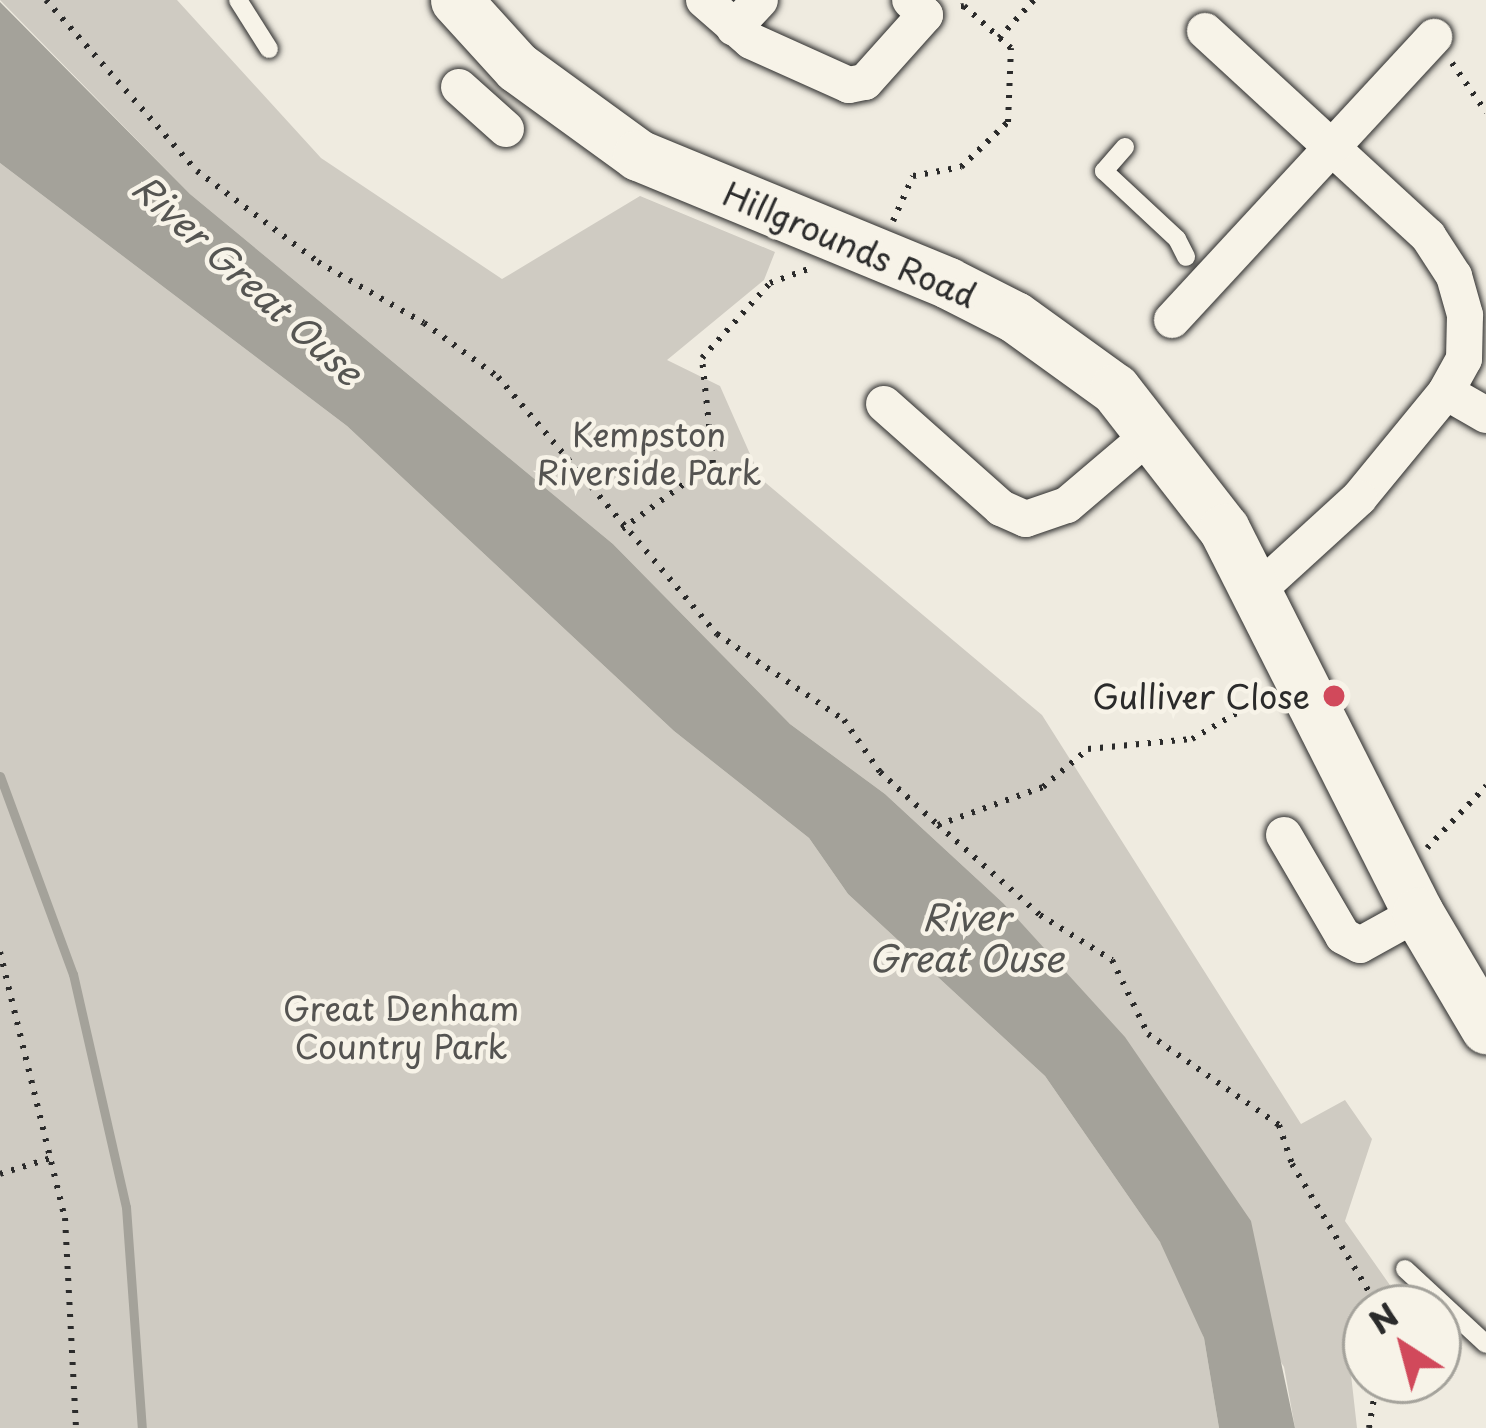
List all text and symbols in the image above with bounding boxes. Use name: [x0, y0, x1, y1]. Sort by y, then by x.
water label: River Great Ouse: [123, 164, 373, 394]
street label: Hillgrounds Road: [719, 173, 981, 315]
park label: Kempston Riverside Park: [537, 414, 761, 492]
place label: Gulliver Close: [1093, 676, 1310, 716]
marker: Gulliver Close: [1321, 683, 1347, 709]
water label: River Great Ouse: [867, 894, 1065, 979]
park label: Great Denham Country Park: [282, 988, 520, 1066]
north arrow: [1342, 1284, 1462, 1404]
text: N: [1357, 1289, 1408, 1345]

